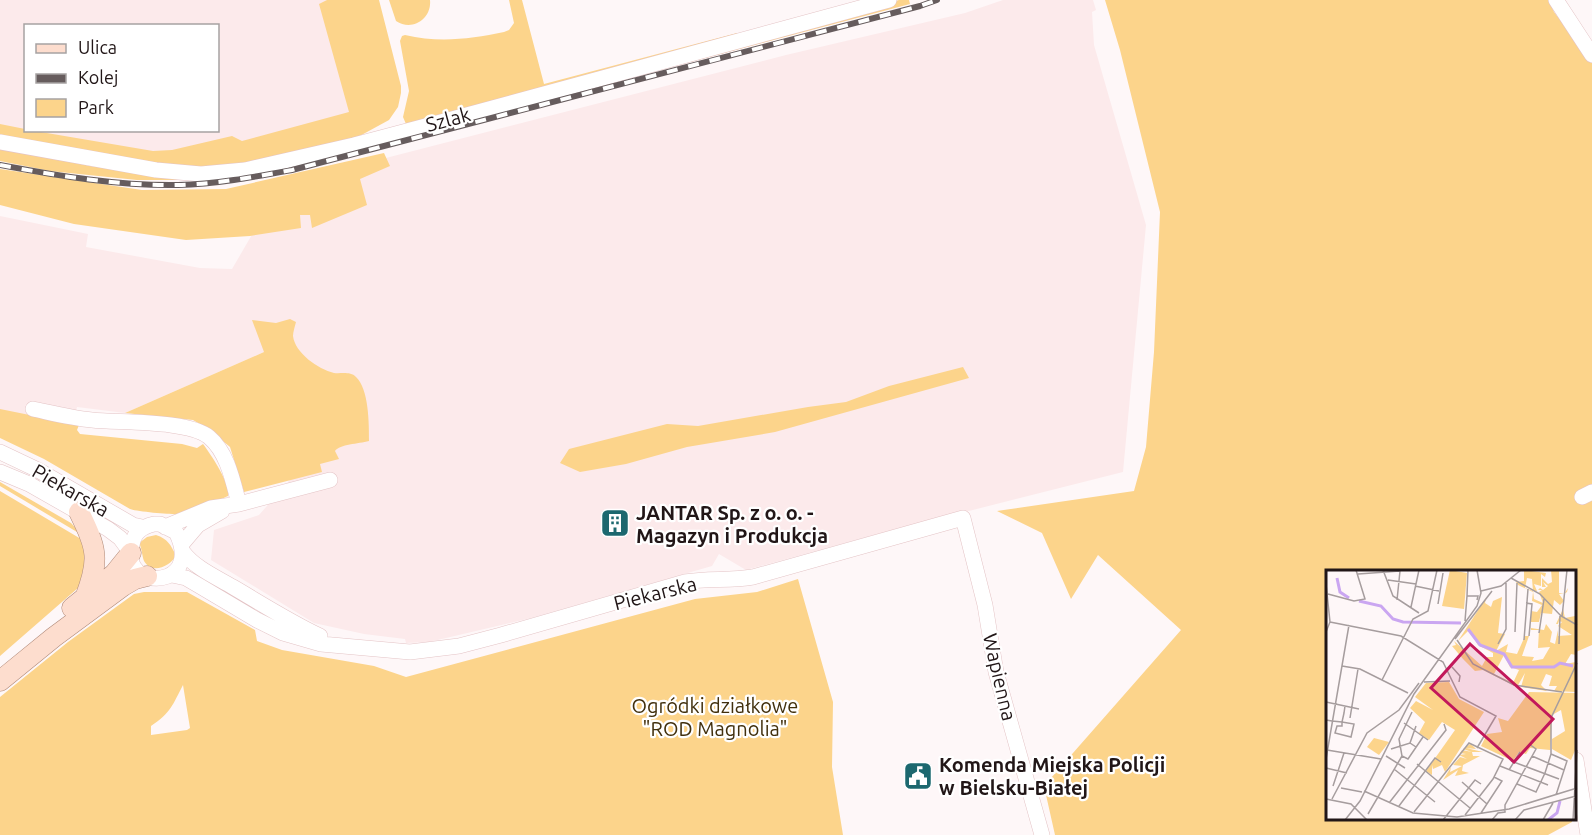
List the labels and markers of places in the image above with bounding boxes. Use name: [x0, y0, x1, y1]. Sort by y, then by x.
place label: JANTAR Sp. z o. o. - Magazyn i Produkcja: [636, 501, 828, 547]
building icon: JANTAR Sp. z o. o. - Magazyn i Produkcja: [599, 507, 631, 539]
place label: Komenda Miejska Policji w Bielsku-Białej: [939, 753, 1165, 799]
public building icon: Komenda Miejska Policji w Bielsku-Białej: [902, 760, 934, 792]

